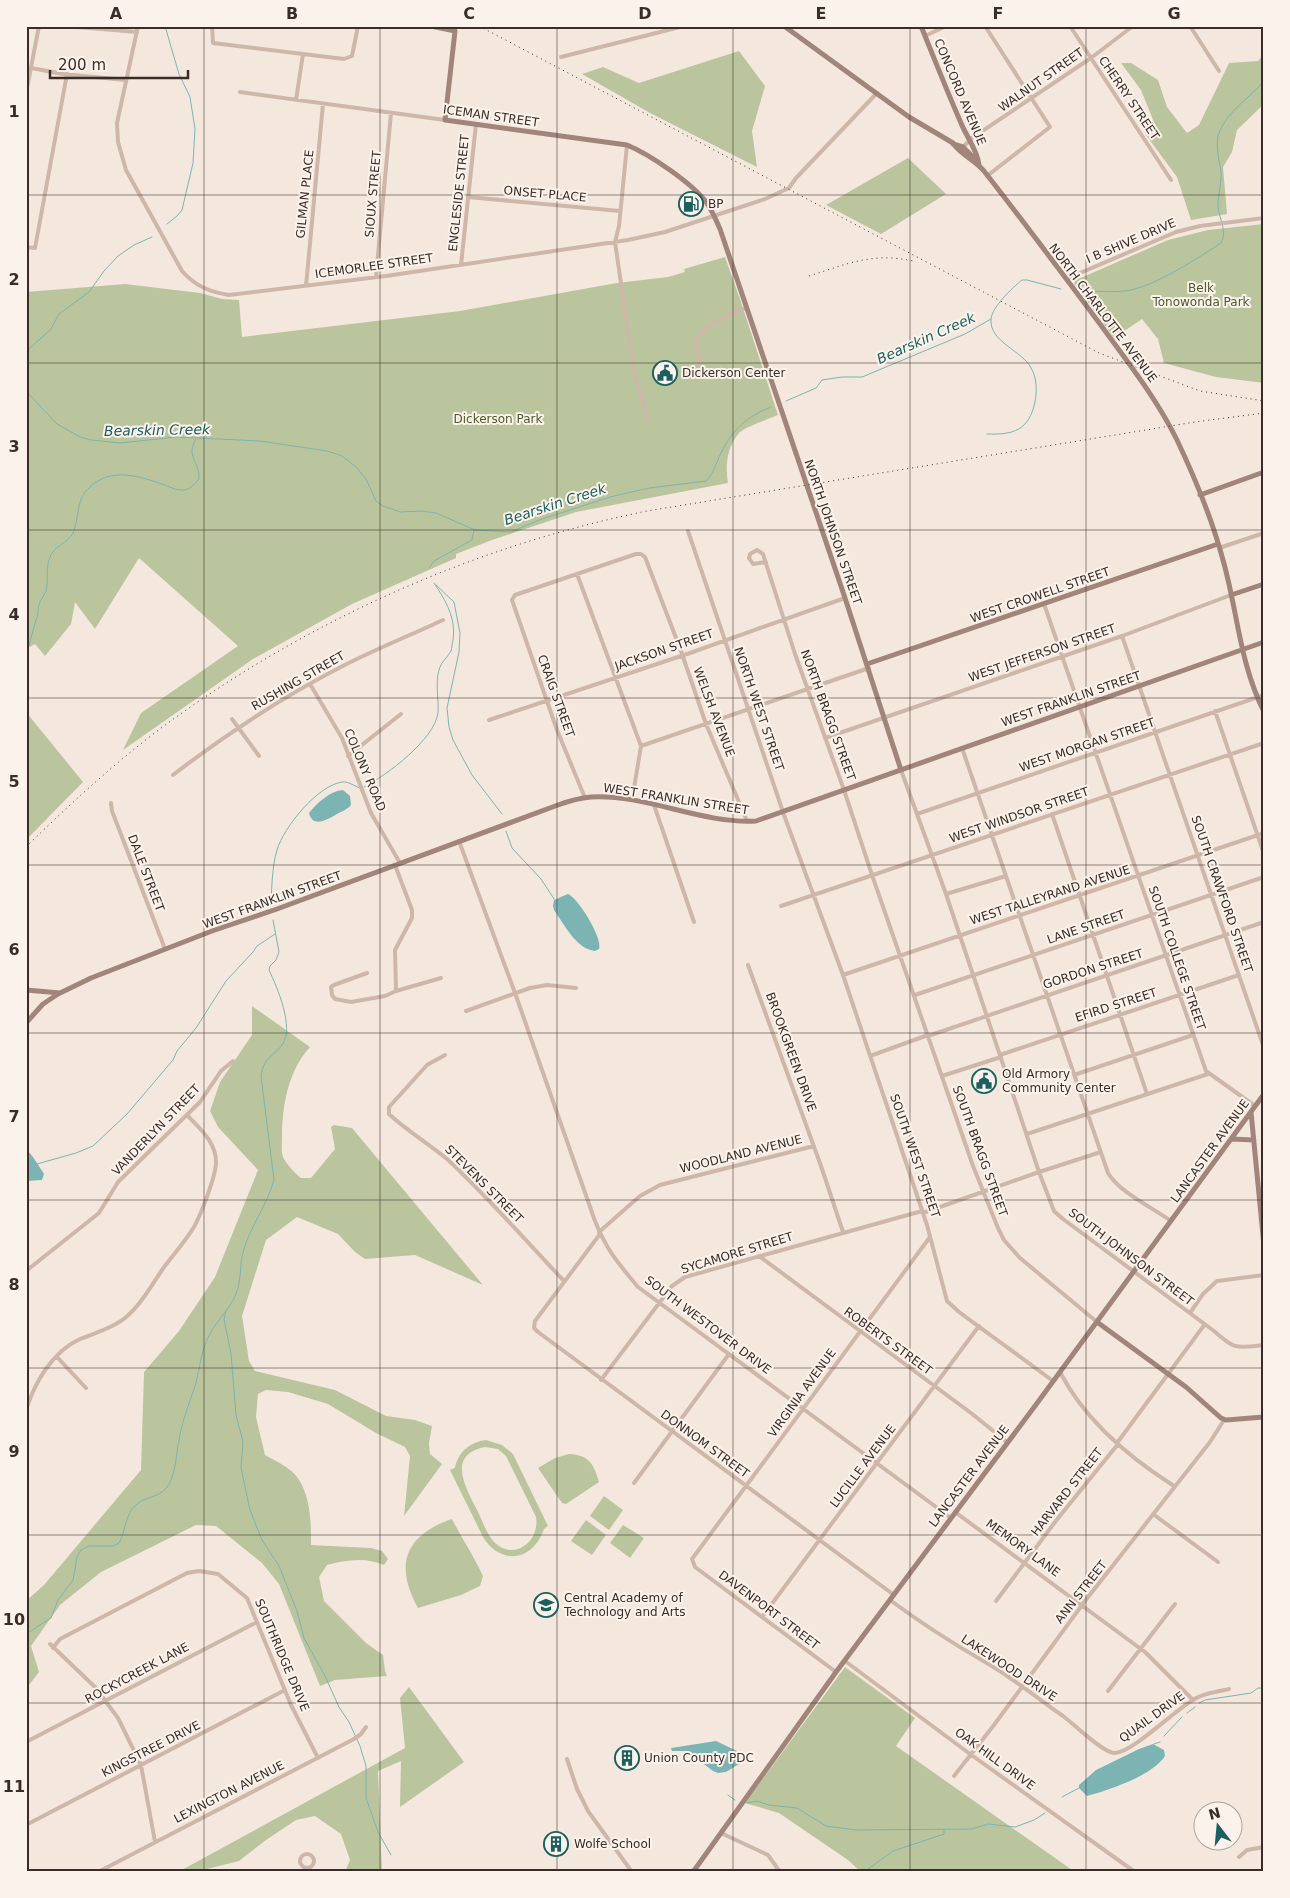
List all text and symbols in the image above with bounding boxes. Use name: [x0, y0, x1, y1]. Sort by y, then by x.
text: A: [110, 4, 123, 23]
text: B: [286, 4, 298, 23]
text: C: [463, 4, 475, 23]
text: D: [638, 4, 652, 23]
text: E: [816, 4, 826, 23]
text: F: [993, 4, 1003, 23]
text: G: [1167, 4, 1181, 23]
street label: CONCORD AVENUE: [931, 37, 989, 147]
street label: WALNUT STREET: [996, 45, 1087, 115]
scale bar: [50, 48, 188, 80]
street label: CHERRY STREET: [1096, 54, 1163, 143]
text: 200 m: [58, 56, 106, 74]
text: 1: [8, 102, 20, 121]
street label: ICEMAN STREET: [442, 102, 540, 130]
street label: ENGLESIDE STREET: [446, 133, 472, 252]
street label: GILMAN PLACE: [293, 149, 317, 239]
street label: SIOUX STREET: [362, 149, 384, 238]
street label: ONSET PLACE: [503, 183, 587, 205]
fuel station icon: BP: [678, 191, 704, 217]
place label: BP: [708, 197, 723, 211]
street label: I B SHIVE DRIVE: [1084, 216, 1178, 266]
street label: NORTH CHARLOTTE AVENUE: [1046, 241, 1160, 385]
street label: ICEMORLEE STREET: [314, 251, 435, 281]
text: 2: [8, 270, 20, 289]
park label: Belk Tonowonda Park: [1151, 281, 1250, 309]
water label: Bearskin Creek: [874, 309, 978, 367]
public building icon: Dickerson Center: [652, 360, 678, 386]
place label: Dickerson Center: [682, 366, 785, 380]
park label: Dickerson Park: [454, 412, 543, 426]
water label: Bearskin Creek: [104, 421, 211, 439]
text: 3: [8, 437, 20, 456]
street label: NORTH JOHNSON STREET: [802, 458, 865, 607]
water label: Bearskin Creek: [502, 480, 609, 528]
street label: WEST CROWELL STREET: [968, 564, 1112, 626]
text: 4: [8, 605, 20, 624]
street label: WEST JEFFERSON STREET: [967, 621, 1118, 685]
street label: JACKSON STREET: [612, 626, 716, 674]
street label: NORTH WEST STREET: [731, 645, 787, 773]
street label: RUSHING STREET: [249, 648, 348, 713]
street label: NORTH BRAGG STREET: [798, 648, 858, 783]
street label: CRAIG STREET: [535, 653, 578, 740]
street label: WELSH AVENUE: [690, 665, 738, 759]
street label: WEST FRANKLIN STREET: [999, 668, 1143, 730]
street label: WEST MORGAN STREET: [1017, 715, 1157, 775]
street label: COLONY ROAD: [341, 726, 389, 814]
text: 5: [8, 772, 20, 791]
street label: WEST FRANKLIN STREET: [602, 781, 750, 818]
street label: WEST WINDSOR STREET: [947, 784, 1091, 846]
street label: SOUTH CRAWFORD STREET: [1188, 814, 1256, 975]
street label: DALE STREET: [125, 833, 167, 914]
street label: WEST TALLEYRAND AVENUE: [968, 862, 1132, 928]
street label: WEST FRANKLIN STREET: [201, 868, 344, 932]
street label: SOUTH COLLEGE STREET: [1146, 884, 1208, 1032]
street label: LANE STREET: [1045, 907, 1127, 947]
text: 6: [8, 940, 20, 959]
street label: GORDON STREET: [1041, 946, 1145, 992]
street label: EFIRD STREET: [1073, 985, 1159, 1025]
street label: BROOKGREEN DRIVE: [763, 990, 819, 1114]
place label: Old Armory Community Center: [1002, 1067, 1116, 1095]
public building icon: Old Armory Community Center: [971, 1068, 997, 1094]
street label: VANDERLYN STREET: [109, 1081, 203, 1178]
street label: SOUTH BRAGG STREET: [950, 1084, 1010, 1219]
street label: SOUTH WEST STREET: [887, 1092, 943, 1220]
street label: LANCASTER AVENUE: [1168, 1097, 1252, 1205]
text: 7: [8, 1107, 20, 1126]
street label: WOODLAND AVENUE: [678, 1132, 804, 1176]
street label: STEVENS STREET: [442, 1142, 526, 1226]
street label: SOUTH JOHNSON STREET: [1066, 1205, 1197, 1309]
street label: SYCAMORE STREET: [679, 1229, 795, 1277]
street label: SOUTH WESTOVER DRIVE: [642, 1273, 774, 1377]
text: 8: [8, 1275, 20, 1294]
street label: ROBERTS STREET: [841, 1304, 935, 1378]
street label: VIRGINIA AVENUE: [765, 1346, 839, 1440]
street label: DONNOM STREET: [658, 1407, 753, 1481]
street label: LUCILLE AVENUE: [827, 1422, 899, 1510]
street label: LANCASTER AVENUE: [926, 1422, 1012, 1530]
text: 9: [8, 1442, 20, 1461]
street label: HARVARD STREET: [1028, 1445, 1106, 1539]
street label: MEMORY LANE: [983, 1516, 1063, 1580]
street label: ANN STREET: [1052, 1557, 1110, 1626]
street label: DAVENPORT STREET: [716, 1568, 823, 1653]
place label: Central Academy of Technology and Arts: [563, 1591, 686, 1619]
school or university icon: Central Academy of Technology and Arts: [533, 1592, 559, 1618]
street label: SOUTHRIDGE DRIVE: [252, 1597, 312, 1713]
text: 10: [3, 1610, 25, 1629]
street label: LAKEWOOD DRIVE: [958, 1632, 1060, 1704]
street label: ROCKYCREEK LANE: [83, 1640, 191, 1706]
street label: QUAIL DRIVE: [1117, 1689, 1187, 1745]
street label: KINGSTREE DRIVE: [99, 1718, 203, 1780]
street label: OAK HILL DRIVE: [952, 1725, 1038, 1793]
building icon: Union County PDC: [614, 1745, 640, 1771]
place label: Union County PDC: [644, 1751, 754, 1765]
street label: LEXINGTON AVENUE: [171, 1758, 287, 1826]
text: 11: [3, 1777, 25, 1796]
north arrow: [1192, 1800, 1242, 1850]
text: N: [1207, 1804, 1222, 1823]
building icon: Wolfe School: [543, 1831, 569, 1857]
place label: Wolfe School: [574, 1837, 651, 1851]

